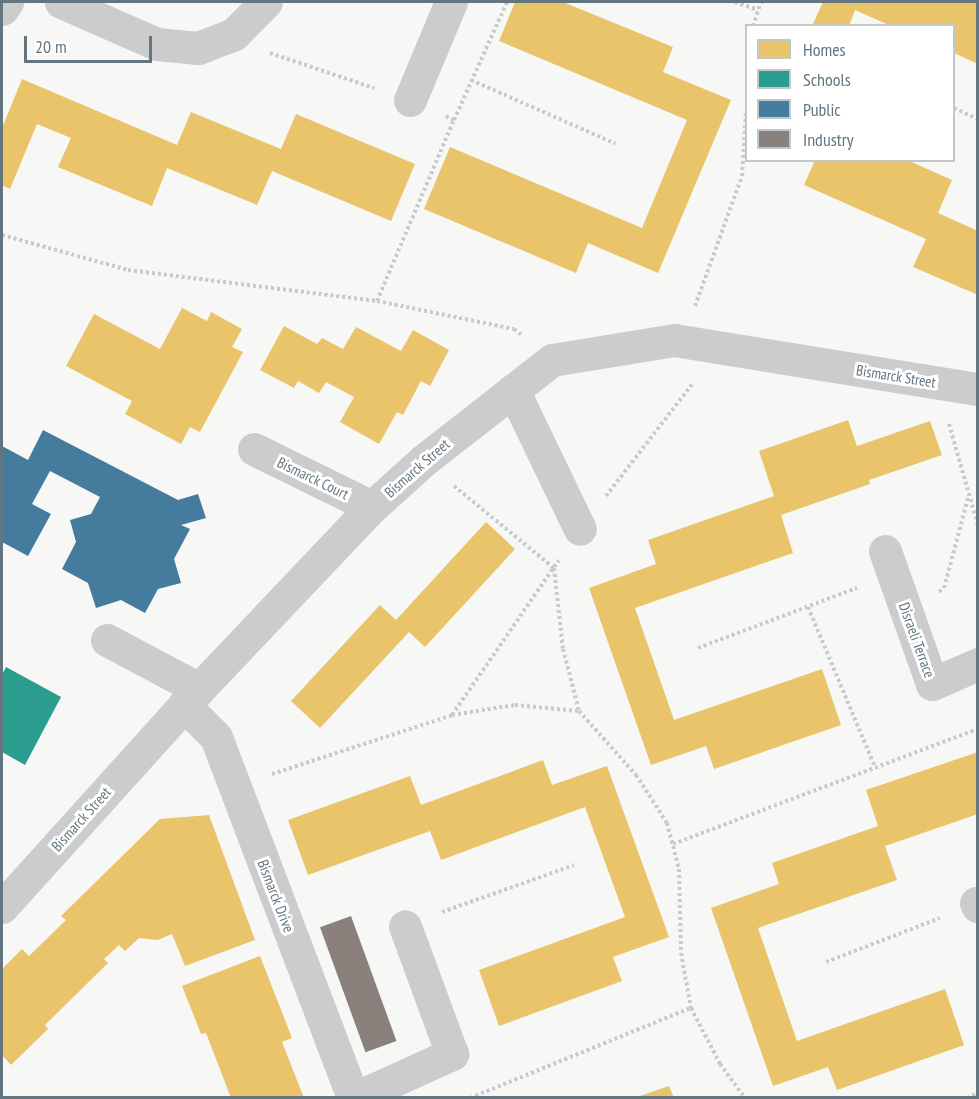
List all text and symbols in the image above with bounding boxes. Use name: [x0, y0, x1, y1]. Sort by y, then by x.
scale bar: [27, 24, 154, 62]
legend: [745, 24, 955, 162]
text: 20 m: [35, 35, 67, 58]
text: Homes: [803, 38, 846, 61]
text: Schools: [803, 68, 851, 91]
text: Public: [803, 98, 841, 121]
text: Industry: [803, 128, 853, 151]
street label: Bismarck Street: [855, 361, 937, 391]
street label: Bismarck Street: [381, 435, 453, 501]
street label: Bismarck Court: [274, 453, 352, 503]
street label: Disraeli Terrace: [895, 600, 939, 680]
street label: Bismarck Street: [47, 783, 115, 855]
street label: Bismarck Drive: [254, 857, 298, 935]

